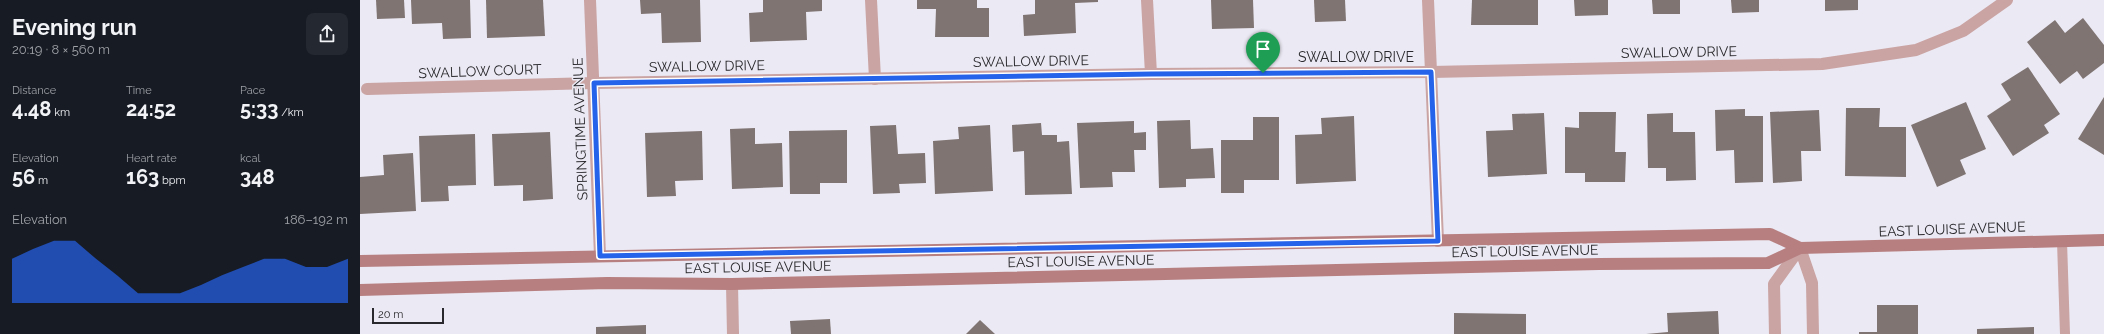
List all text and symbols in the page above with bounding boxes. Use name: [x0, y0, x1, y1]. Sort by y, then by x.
button: share: [306, 13, 348, 55]
text: Evening run: [12, 14, 137, 40]
pin: [1246, 32, 1280, 73]
icon: arrive: [1252, 38, 1274, 60]
text: 20:19 · 8 × 560 m: [12, 42, 110, 57]
street label: SWALLOW DRIVE: [1621, 43, 1737, 61]
street label: SWALLOW DRIVE: [1298, 49, 1414, 65]
street label: SWALLOW DRIVE: [973, 52, 1089, 70]
street label: SPRINGTIME AVENUE: [570, 57, 590, 201]
street label: SWALLOW DRIVE: [649, 57, 765, 75]
street label: SWALLOW COURT: [418, 61, 542, 81]
text: Distance: [12, 84, 56, 97]
text: Time: [126, 84, 152, 97]
text: Pace: [240, 84, 265, 97]
text: 4.48: [12, 97, 51, 121]
text: 24:52: [126, 97, 176, 121]
text: 5:33: [240, 97, 278, 121]
text: km: [51, 106, 70, 119]
text: /km: [278, 106, 304, 119]
text: Elevation: [12, 152, 59, 165]
text: Heart rate: [126, 152, 177, 165]
text: kcal: [240, 152, 261, 165]
text: 56: [12, 165, 35, 189]
text: 163: [126, 165, 159, 189]
text: 348: [240, 165, 275, 189]
text: m: [35, 174, 48, 187]
text: bpm: [159, 174, 186, 187]
text: Elevation: [12, 212, 67, 227]
text: 186–192 m: [284, 212, 348, 227]
street label: EAST LOUISE AVENUE: [1878, 218, 2026, 240]
street label: EAST LOUISE AVENUE: [1451, 242, 1599, 260]
street label: EAST LOUISE AVENUE: [1007, 252, 1155, 270]
street label: EAST LOUISE AVENUE: [684, 258, 832, 276]
scale bar: [372, 306, 444, 325]
text: 20 m: [378, 308, 403, 321]

